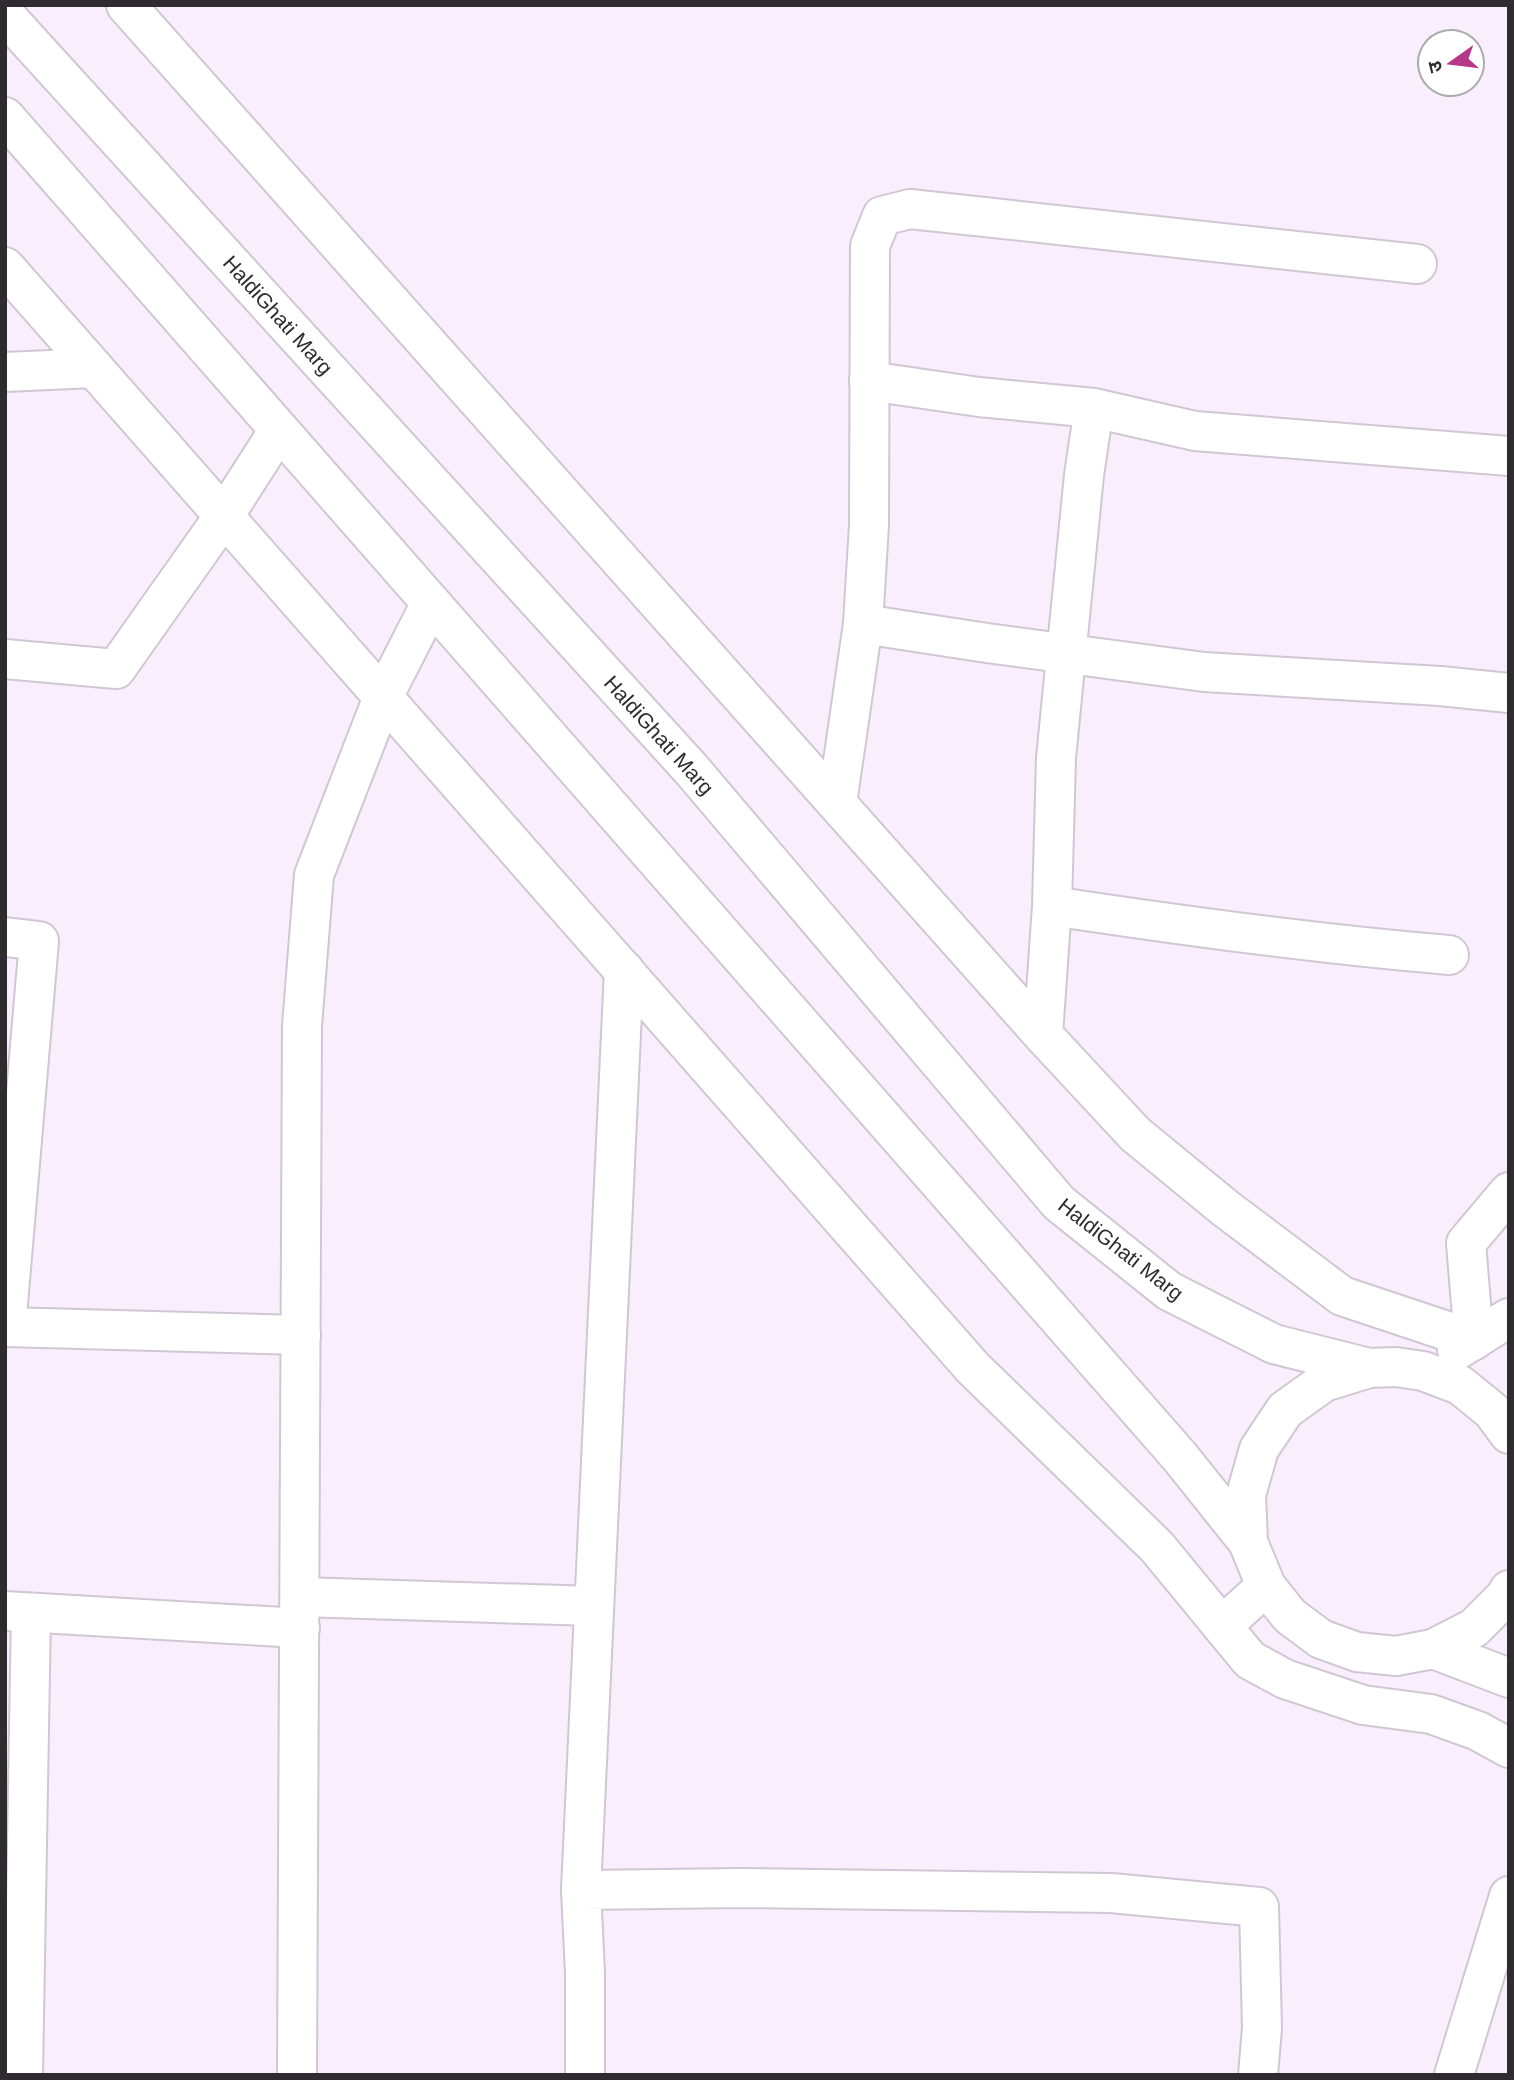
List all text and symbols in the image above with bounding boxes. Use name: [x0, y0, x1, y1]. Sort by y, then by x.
north arrow: [1416, 28, 1486, 98]
text: उ: [1423, 58, 1447, 75]
street label: HaldiGhati Marg: [219, 251, 337, 379]
street label: HaldiGhati Marg: [600, 671, 718, 799]
street label: HaldiGhati Marg: [1054, 1193, 1188, 1305]

